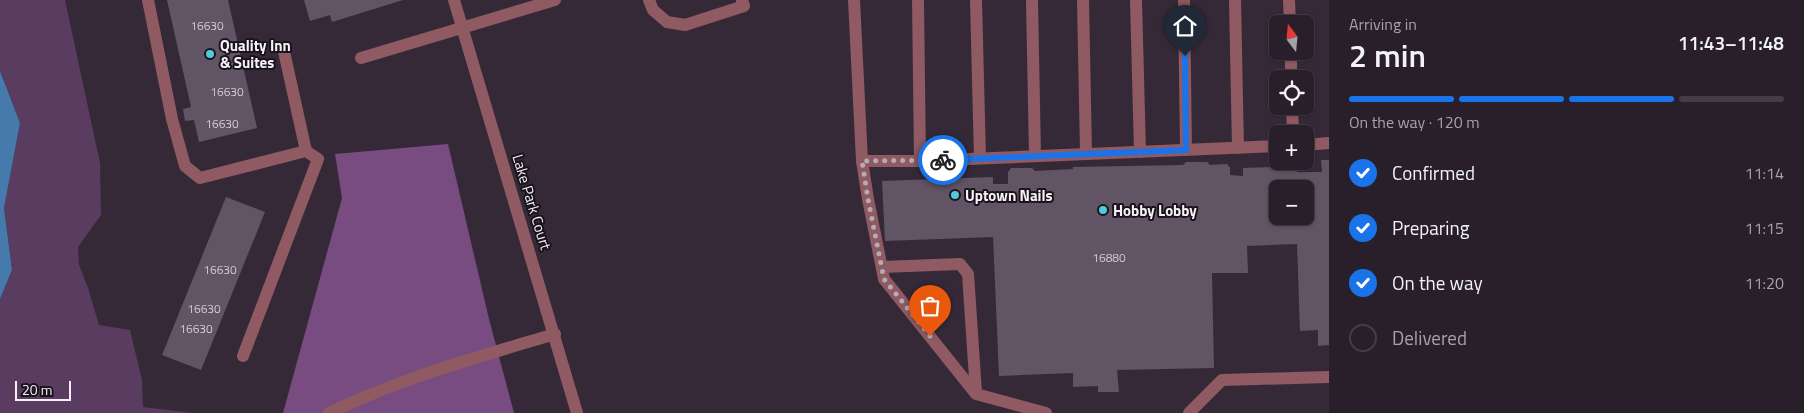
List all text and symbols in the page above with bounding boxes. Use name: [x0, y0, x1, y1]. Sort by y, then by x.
pin: [1164, 5, 1206, 56]
icon: home: [1171, 12, 1199, 40]
text: Arriving in: [1349, 12, 1417, 36]
north arrow: [1269, 15, 1314, 60]
map controls: [1269, 15, 1314, 225]
house number: 16630: [190, 16, 224, 35]
text: 11:43–11:48: [1678, 28, 1784, 57]
text: 2 min: [1349, 31, 1426, 79]
place label: Quality Inn & Suites: [220, 34, 291, 74]
marker: Quality Inn & Suites: [204, 48, 216, 60]
button: locate: [1269, 70, 1314, 115]
house number: 16630: [210, 82, 244, 101]
text: On the way · 120 m: [1349, 110, 1480, 134]
house number: 16630: [205, 114, 239, 133]
button: +: [1269, 125, 1314, 170]
courier: [918, 135, 968, 185]
icon: bike: [929, 146, 957, 174]
street label: Lake Park Court: [507, 151, 558, 253]
text: Confirmed: [1392, 158, 1475, 187]
icon: check: [1349, 159, 1377, 187]
text: 11:14: [1745, 161, 1784, 185]
button: −: [1269, 180, 1314, 225]
place label: Uptown Nails: [965, 184, 1053, 207]
marker: Uptown Nails: [949, 189, 961, 201]
place label: Hobby Lobby: [1113, 199, 1197, 222]
marker: Hobby Lobby: [1097, 204, 1109, 216]
text: Preparing: [1392, 213, 1469, 242]
icon: check: [1349, 214, 1377, 242]
text: 11:15: [1745, 216, 1784, 240]
house number: 16880: [1092, 248, 1126, 267]
house number: 16630: [203, 260, 237, 279]
text: On the way: [1392, 268, 1483, 297]
icon: check: [1349, 269, 1377, 297]
text: 11:20: [1745, 271, 1784, 295]
pin: [909, 285, 951, 336]
icon: bag: [916, 292, 944, 320]
house number: 16630: [187, 299, 221, 318]
house number: 16630: [179, 319, 213, 338]
text: Delivered: [1392, 323, 1467, 352]
scale bar: [15, 378, 71, 401]
text: 20 m: [22, 379, 52, 400]

